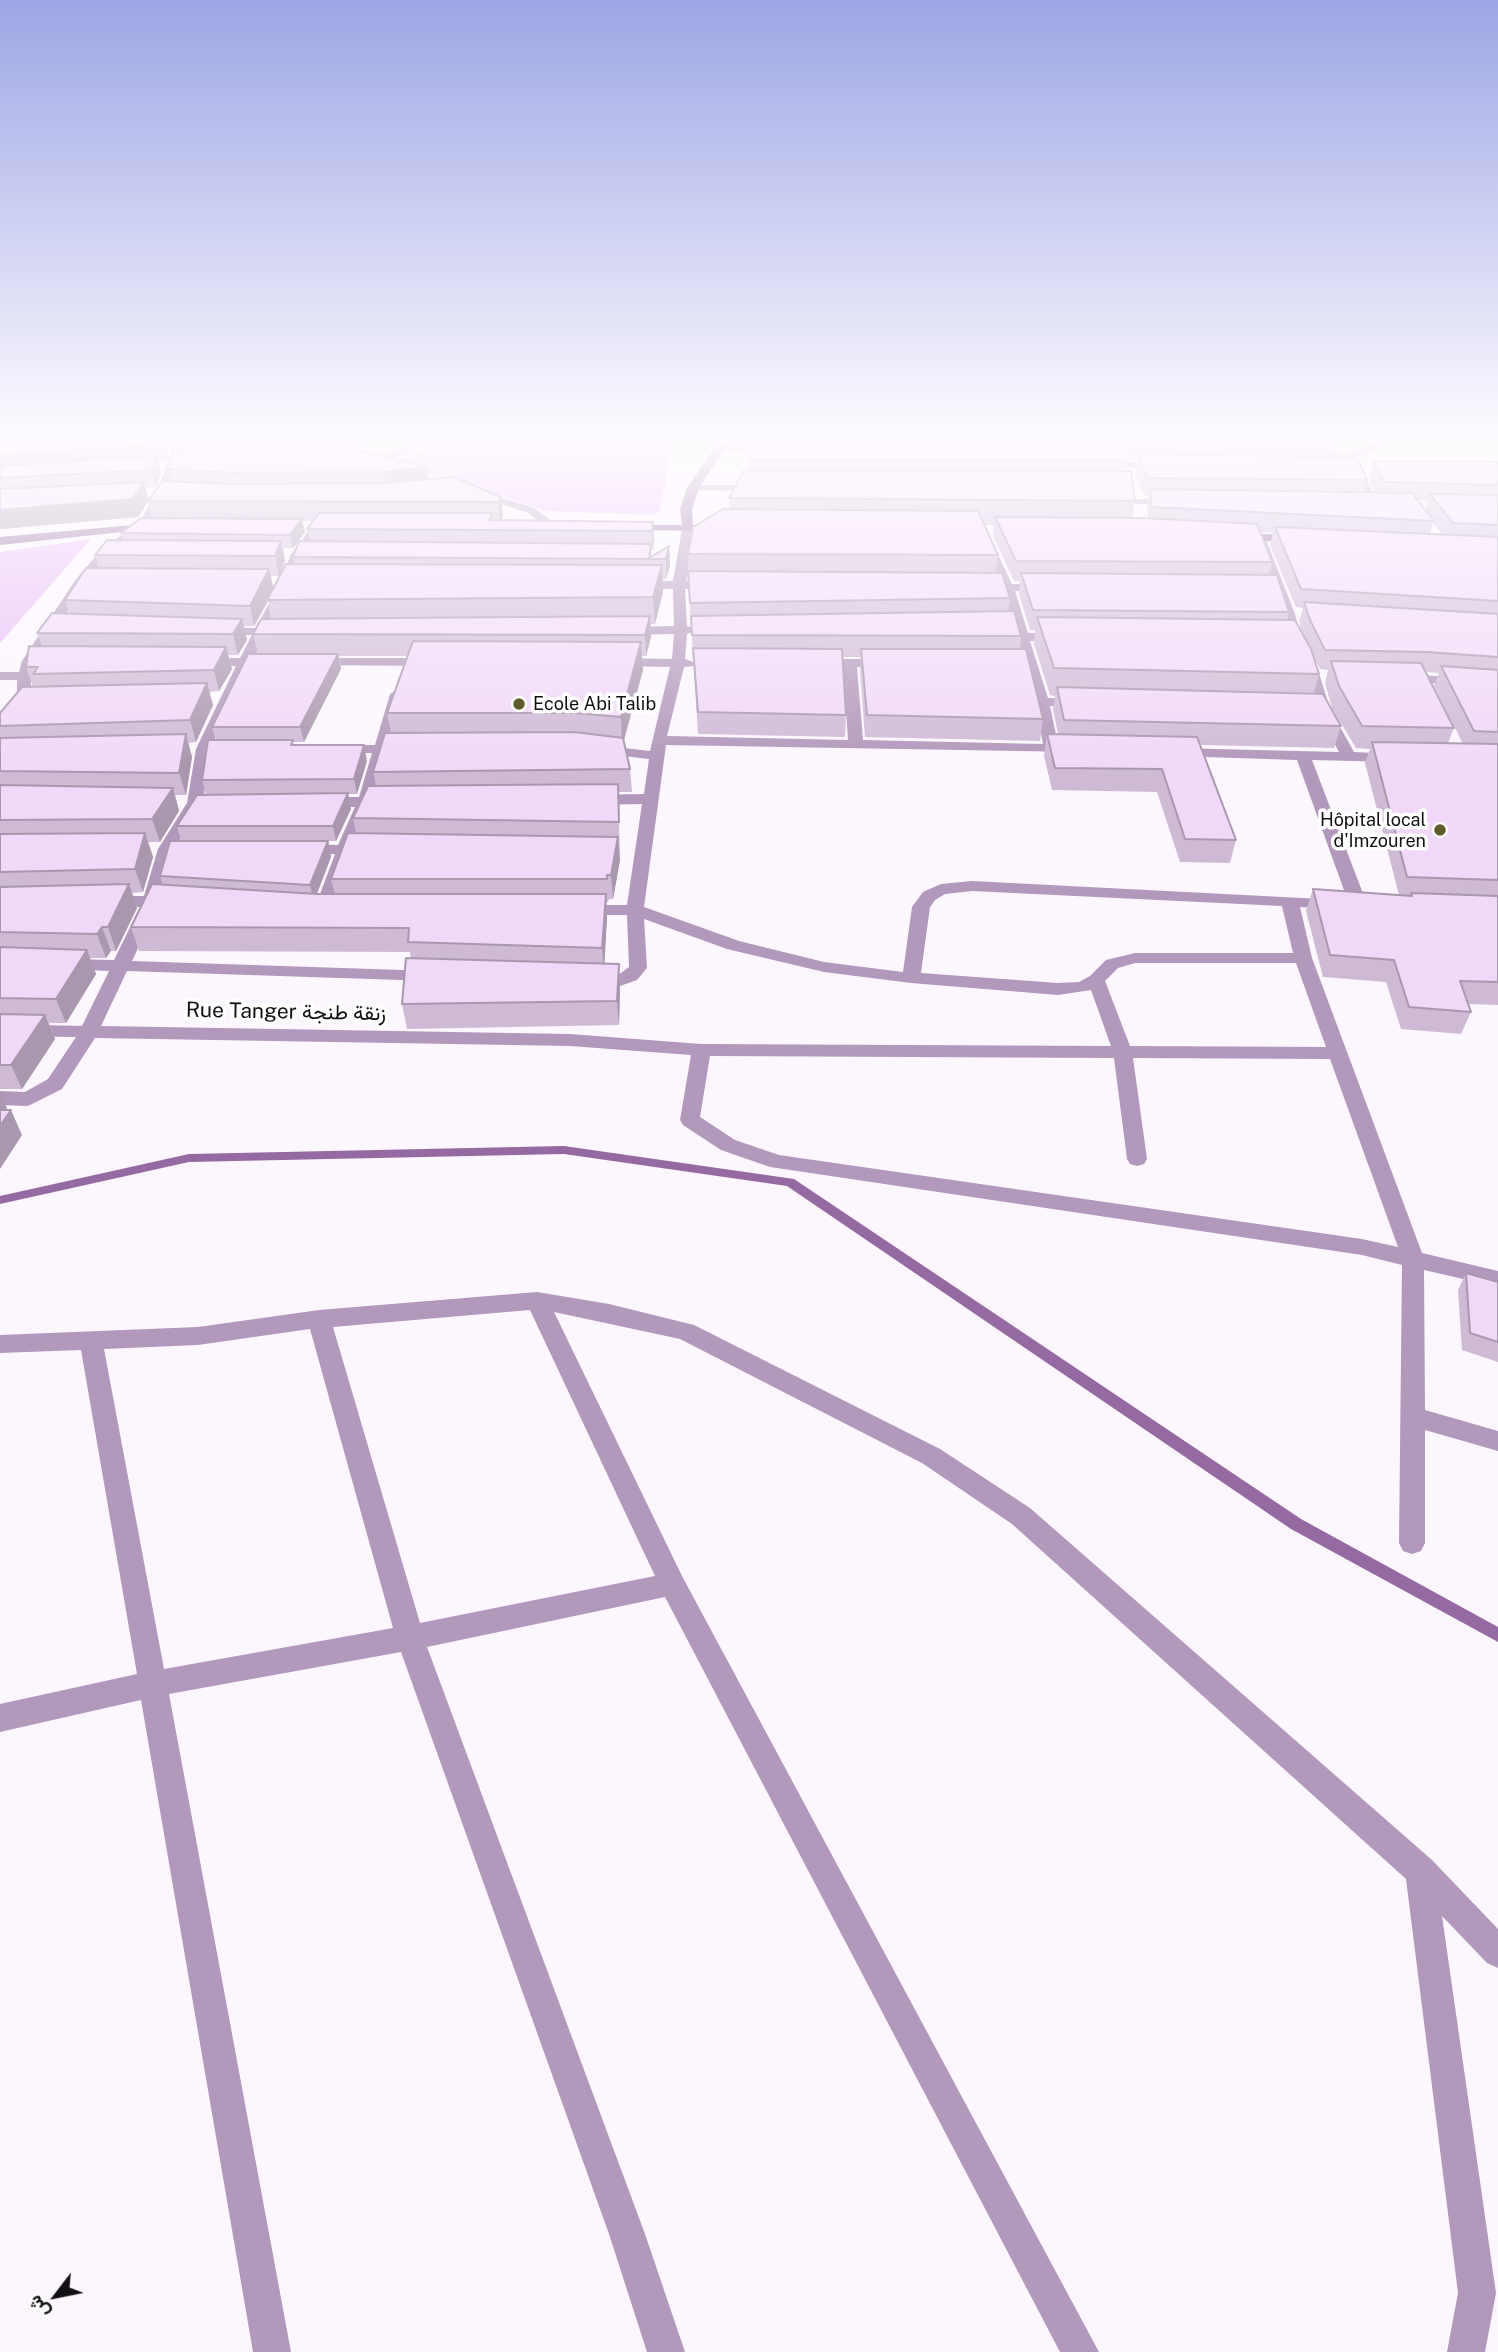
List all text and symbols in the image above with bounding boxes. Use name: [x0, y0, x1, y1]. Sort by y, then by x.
place label: Ecole Abi Talib: [533, 693, 656, 715]
marker: Ecole Abi Talib: [511, 696, 527, 712]
place label: Hôpital local d'Imzouren: [1320, 809, 1426, 852]
marker: Hôpital local d'Imzouren: [1432, 822, 1448, 838]
street label: Rue Tanger زنقة طنجة: [186, 998, 386, 1026]
north arrow: [21, 2261, 91, 2331]
text: ش: [23, 2292, 54, 2323]

